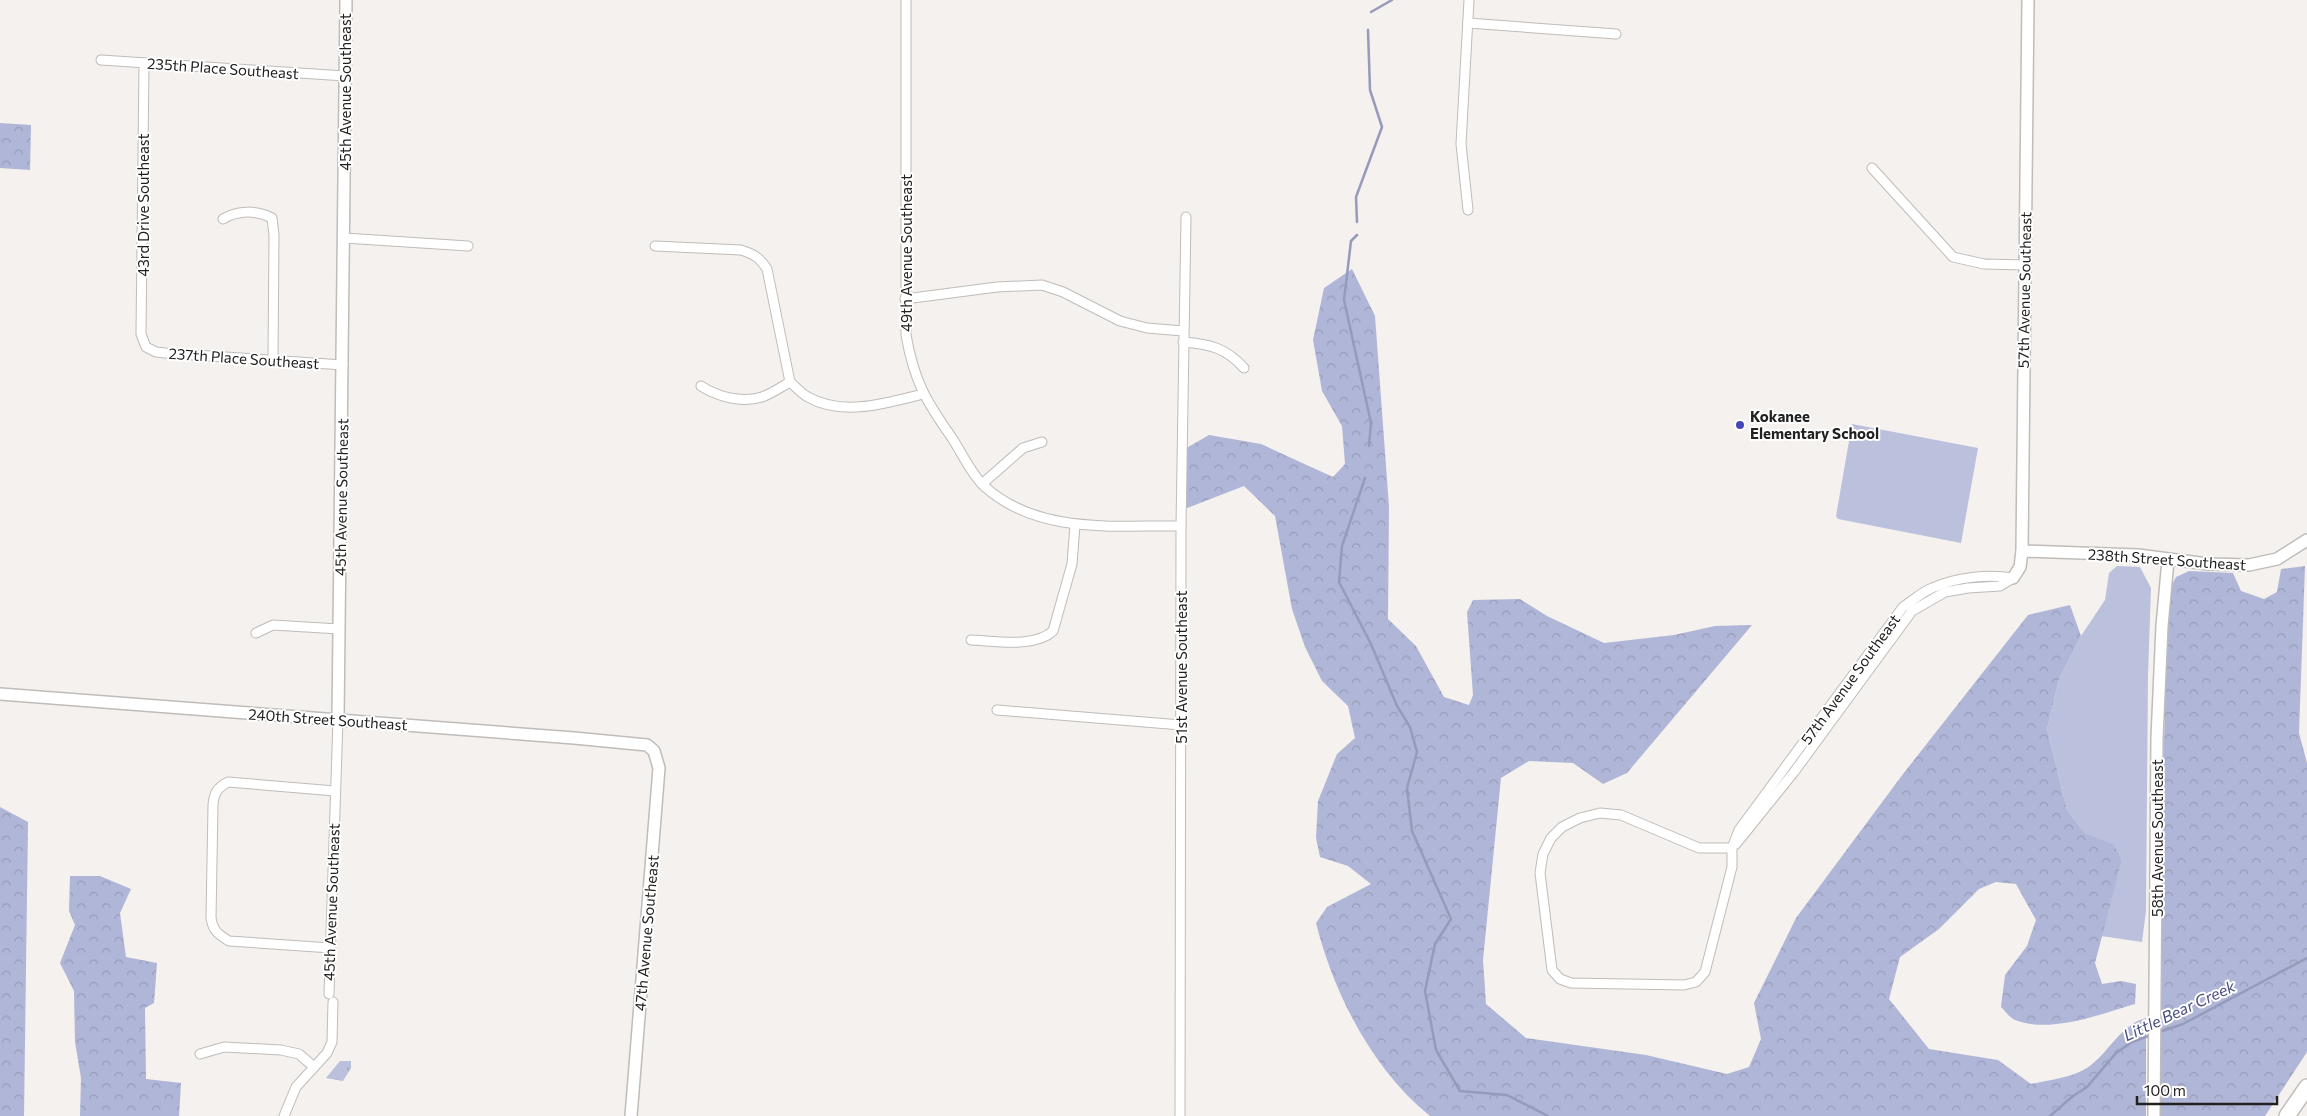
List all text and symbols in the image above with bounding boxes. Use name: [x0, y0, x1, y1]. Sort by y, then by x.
street label: 45th Avenue Southeast: [336, 13, 354, 171]
street label: 235th Place Southeast: [147, 54, 299, 82]
street label: 43rd Drive Southeast: [134, 133, 152, 277]
street label: 49th Avenue Southeast: [897, 174, 915, 332]
street label: 57th Avenue Southeast: [2014, 212, 2034, 368]
street label: 237th Place Southeast: [168, 344, 320, 372]
place label: Kokanee Elementary School: [1750, 407, 1879, 442]
street label: 45th Avenue Southeast: [331, 418, 351, 576]
marker: Kokanee Elementary School: [1734, 419, 1746, 431]
street label: 238th Street Southeast: [2087, 544, 2247, 574]
street label: 51st Avenue Southeast: [1172, 590, 1190, 744]
street label: 57th Avenue Southeast: [1797, 610, 1903, 748]
street label: 240th Street Southeast: [248, 704, 408, 734]
street label: 58th Avenue Southeast: [2148, 759, 2166, 917]
street label: 45th Avenue Southeast: [319, 823, 343, 981]
street label: 47th Avenue Southeast: [630, 854, 662, 1012]
water label: Little Bear Creek: [2120, 976, 2238, 1044]
scale bar: [2137, 1074, 2277, 1106]
text: 100 m: [2144, 1081, 2186, 1099]

